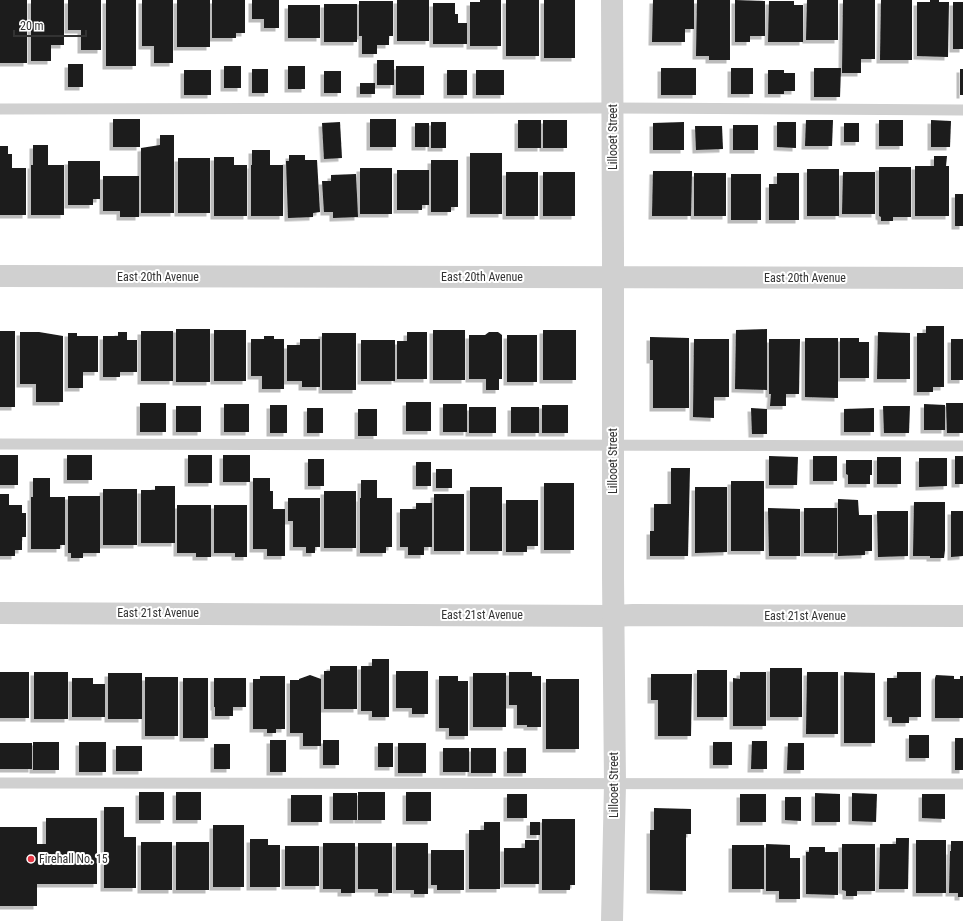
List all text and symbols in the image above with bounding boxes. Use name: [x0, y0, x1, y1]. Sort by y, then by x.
scale bar: [14, 12, 86, 38]
text: 20 m: [20, 19, 44, 33]
street label: Lillooet Street: [606, 104, 620, 170]
street label: East 20th Avenue: [117, 270, 199, 284]
street label: East 20th Avenue: [441, 270, 523, 284]
street label: East 20th Avenue: [764, 271, 846, 285]
street label: Lillooet Street: [606, 428, 620, 494]
street label: East 21st Avenue: [117, 606, 199, 620]
street label: East 21st Avenue: [441, 608, 523, 622]
street label: East 21st Avenue: [764, 609, 846, 623]
street label: Lillooet Street: [607, 752, 621, 818]
place label: Firehall No. 15: [39, 852, 108, 866]
marker: Firehall No. 15: [26, 854, 36, 864]

